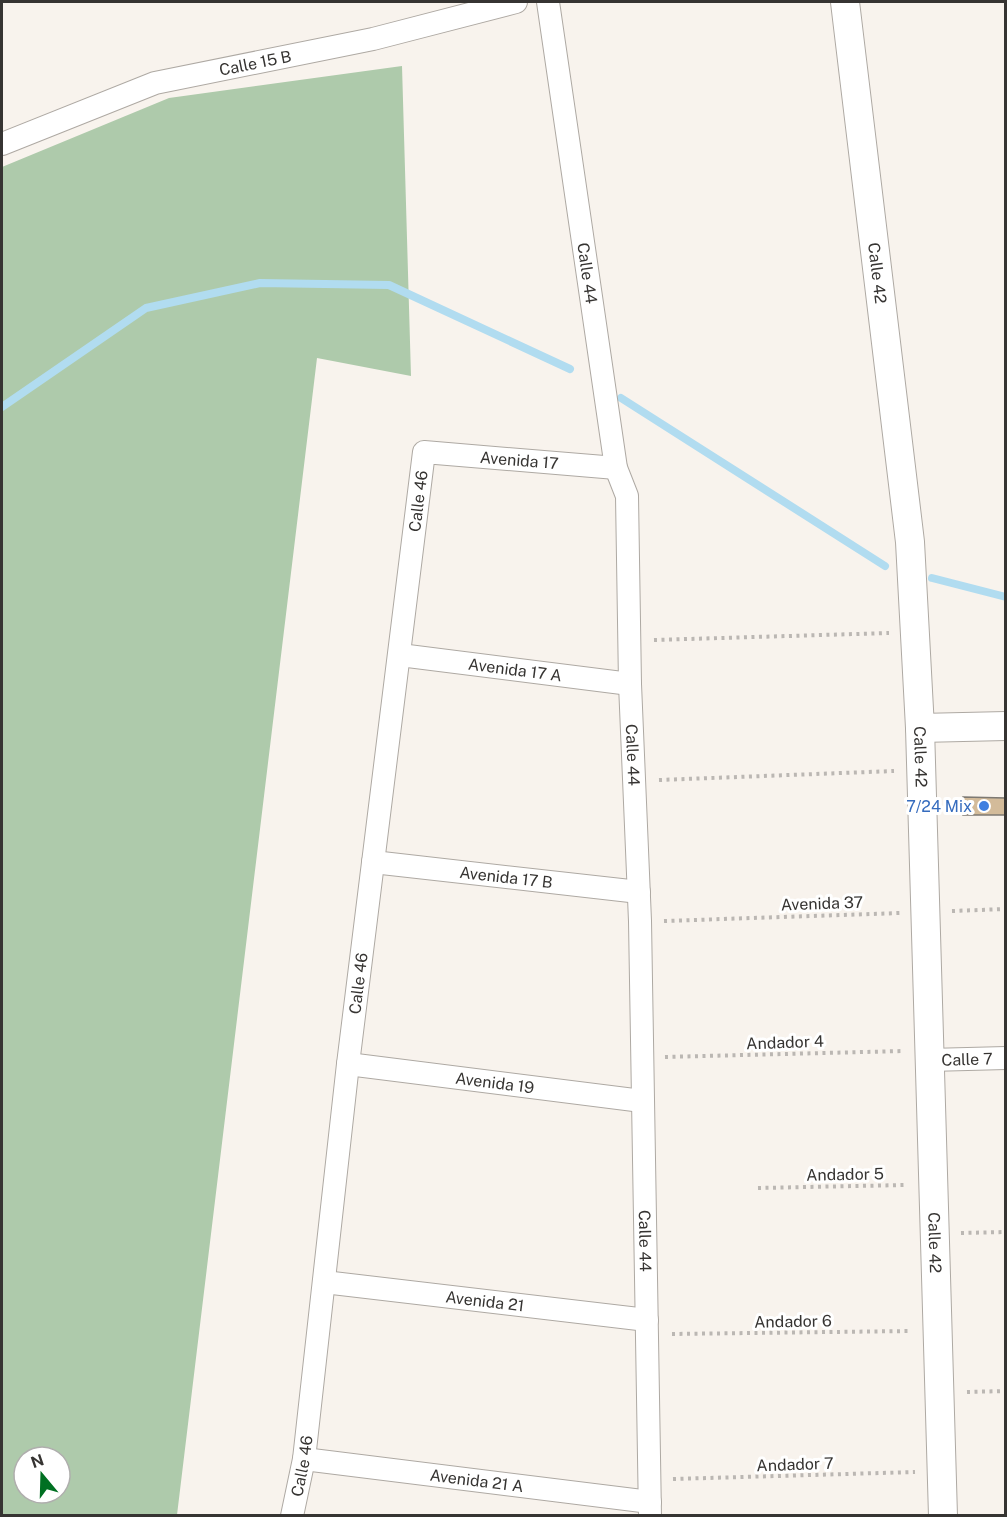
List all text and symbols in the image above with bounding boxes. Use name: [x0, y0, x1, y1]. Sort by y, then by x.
street label: Calle 15 B: [218, 47, 293, 80]
street label: Calle 44: [573, 241, 601, 305]
street label: Calle 42: [864, 242, 890, 305]
street label: Avenida 17: [479, 448, 559, 473]
street label: Calle 46: [405, 469, 432, 533]
street label: Avenida 17 A: [467, 655, 563, 685]
street label: Calle 44: [622, 724, 643, 786]
street label: Calle 42: [910, 726, 931, 788]
place label: 7/24 Mix: [906, 797, 972, 816]
marker: 7/24 Mix: [977, 799, 991, 813]
street label: Avenida 17 B: [459, 863, 554, 892]
street label: Avenida 37: [781, 893, 863, 914]
street label: Calle 46: [345, 952, 372, 1015]
street label: Andador 4: [746, 1032, 824, 1053]
street label: Calle 7: [941, 1049, 993, 1070]
street label: Avenida 19: [454, 1069, 535, 1097]
street label: Andador 5: [806, 1164, 884, 1185]
street label: Calle 44: [635, 1210, 655, 1272]
street label: Calle 42: [924, 1212, 945, 1274]
street label: Avenida 21: [445, 1287, 525, 1315]
street label: Andador 6: [754, 1311, 832, 1332]
street label: Calle 46: [287, 1435, 317, 1498]
north arrow: [12, 1445, 72, 1505]
text: N: [28, 1450, 46, 1472]
street label: Andador 7: [756, 1454, 834, 1475]
street label: Avenida 21 A: [429, 1466, 525, 1496]

